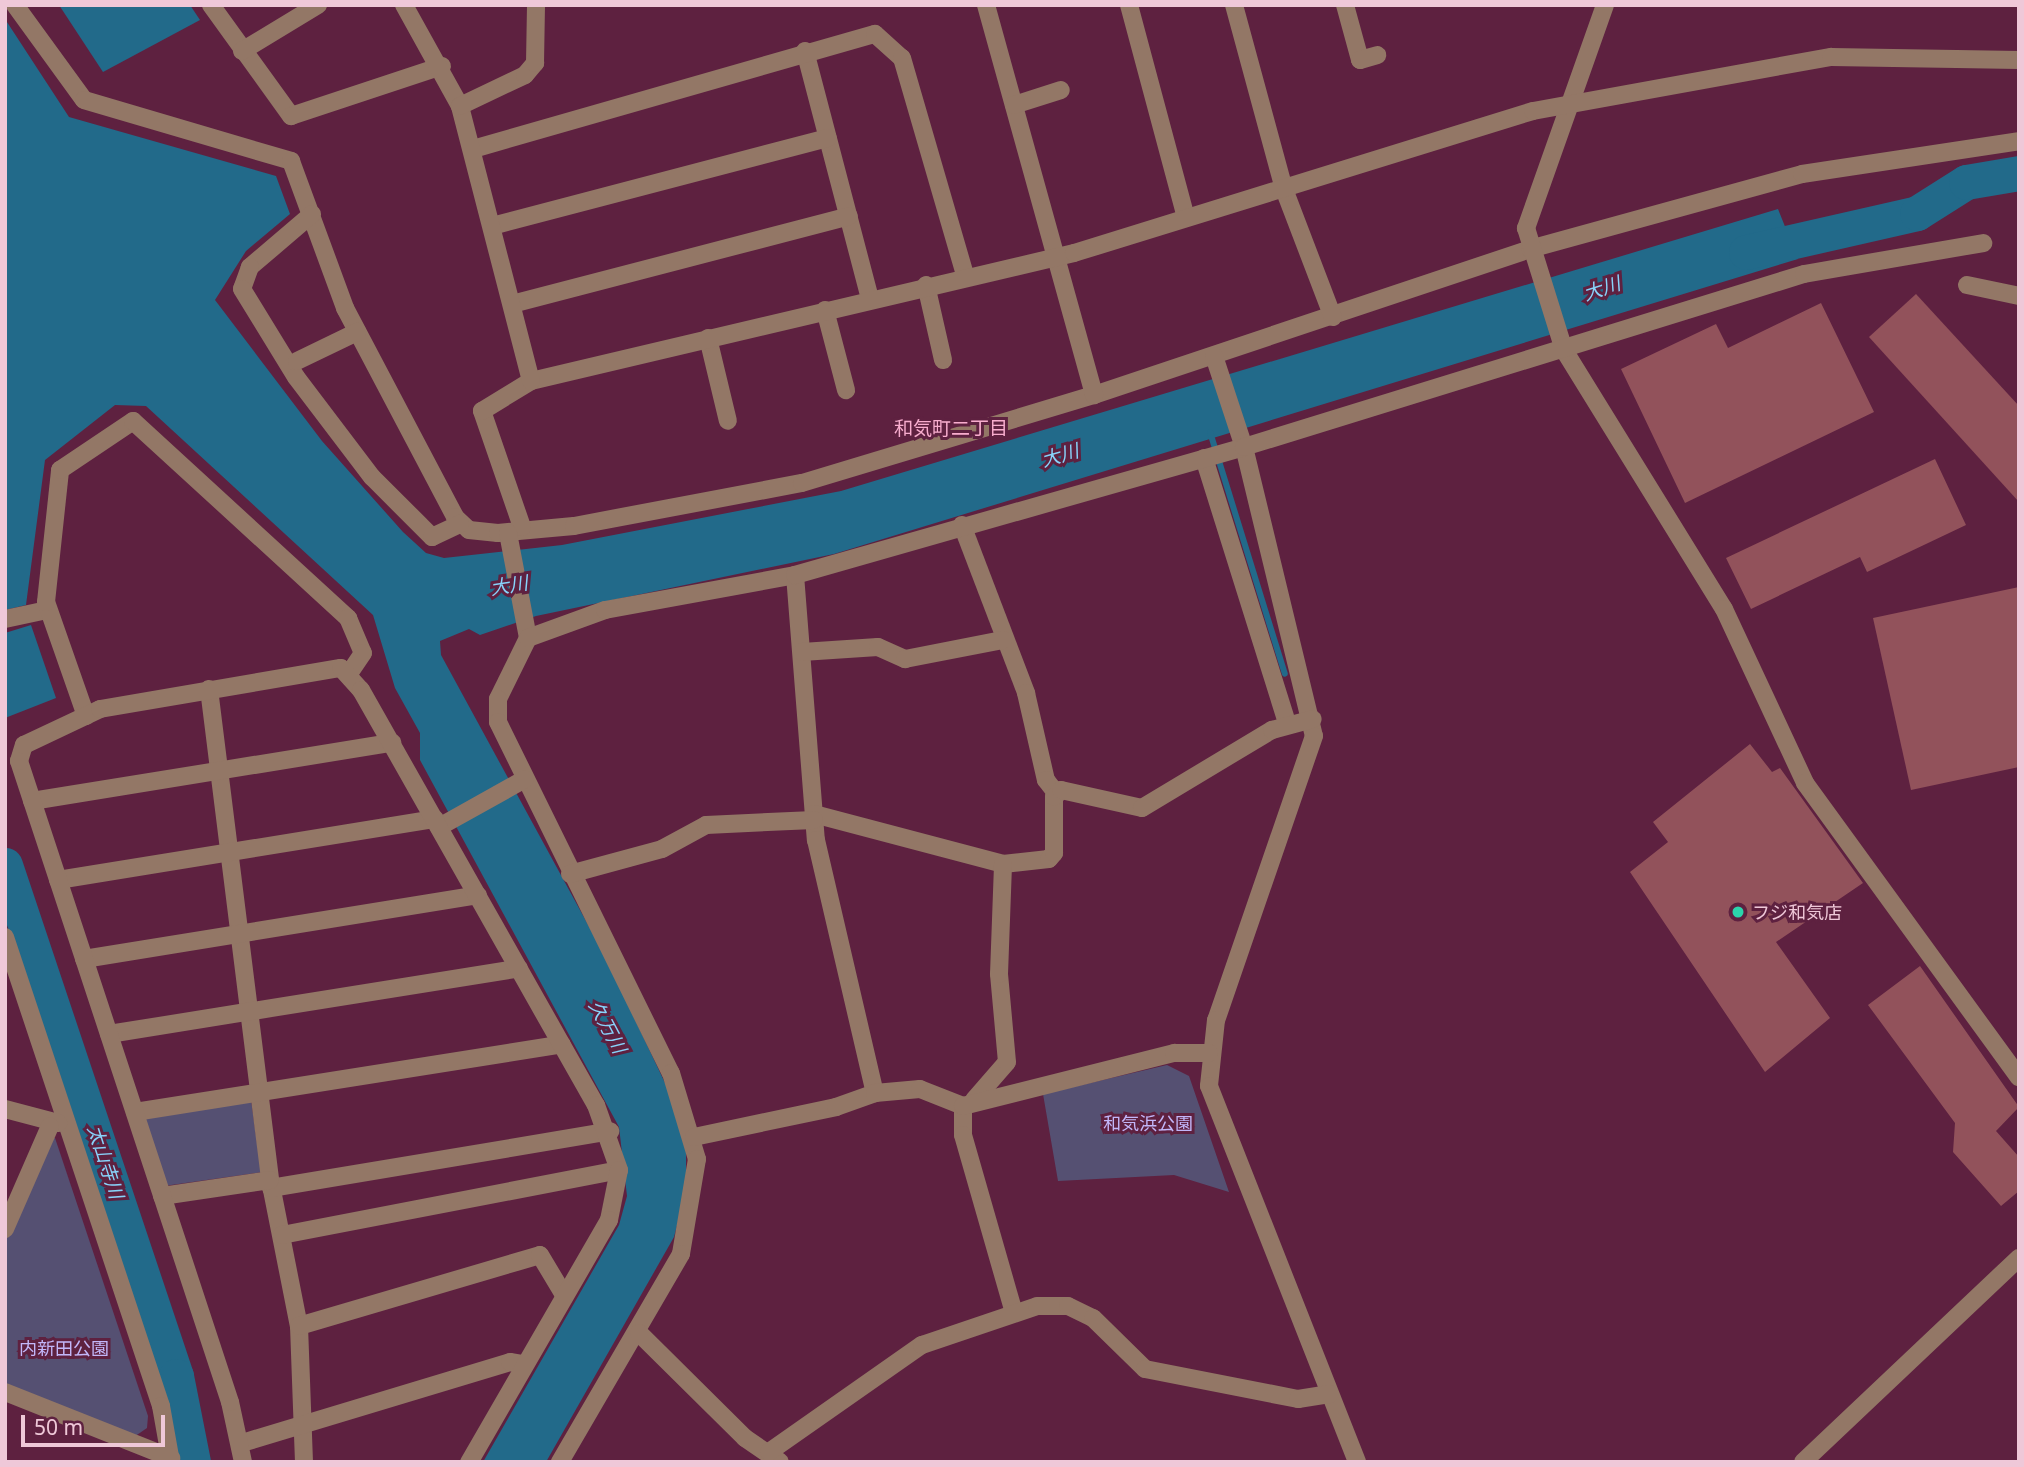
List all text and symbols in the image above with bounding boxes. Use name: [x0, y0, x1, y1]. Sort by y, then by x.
water label: 大川: [1580, 272, 1624, 306]
district label: 和気町二丁目: [894, 418, 1008, 440]
water label: 大川: [1039, 440, 1081, 472]
water label: 大川: [488, 572, 530, 600]
place label: フジ和気店: [1752, 901, 1842, 923]
marker: フジ和気店: [1730, 904, 1746, 920]
water label: 久万川: [584, 996, 630, 1058]
park label: 和気浜公園: [1103, 1112, 1193, 1134]
water label: 太山寺川: [82, 1122, 128, 1202]
park label: 内新田公園: [19, 1337, 109, 1359]
scale bar: [24, 1400, 168, 1444]
text: 50 m: [34, 1413, 83, 1441]

